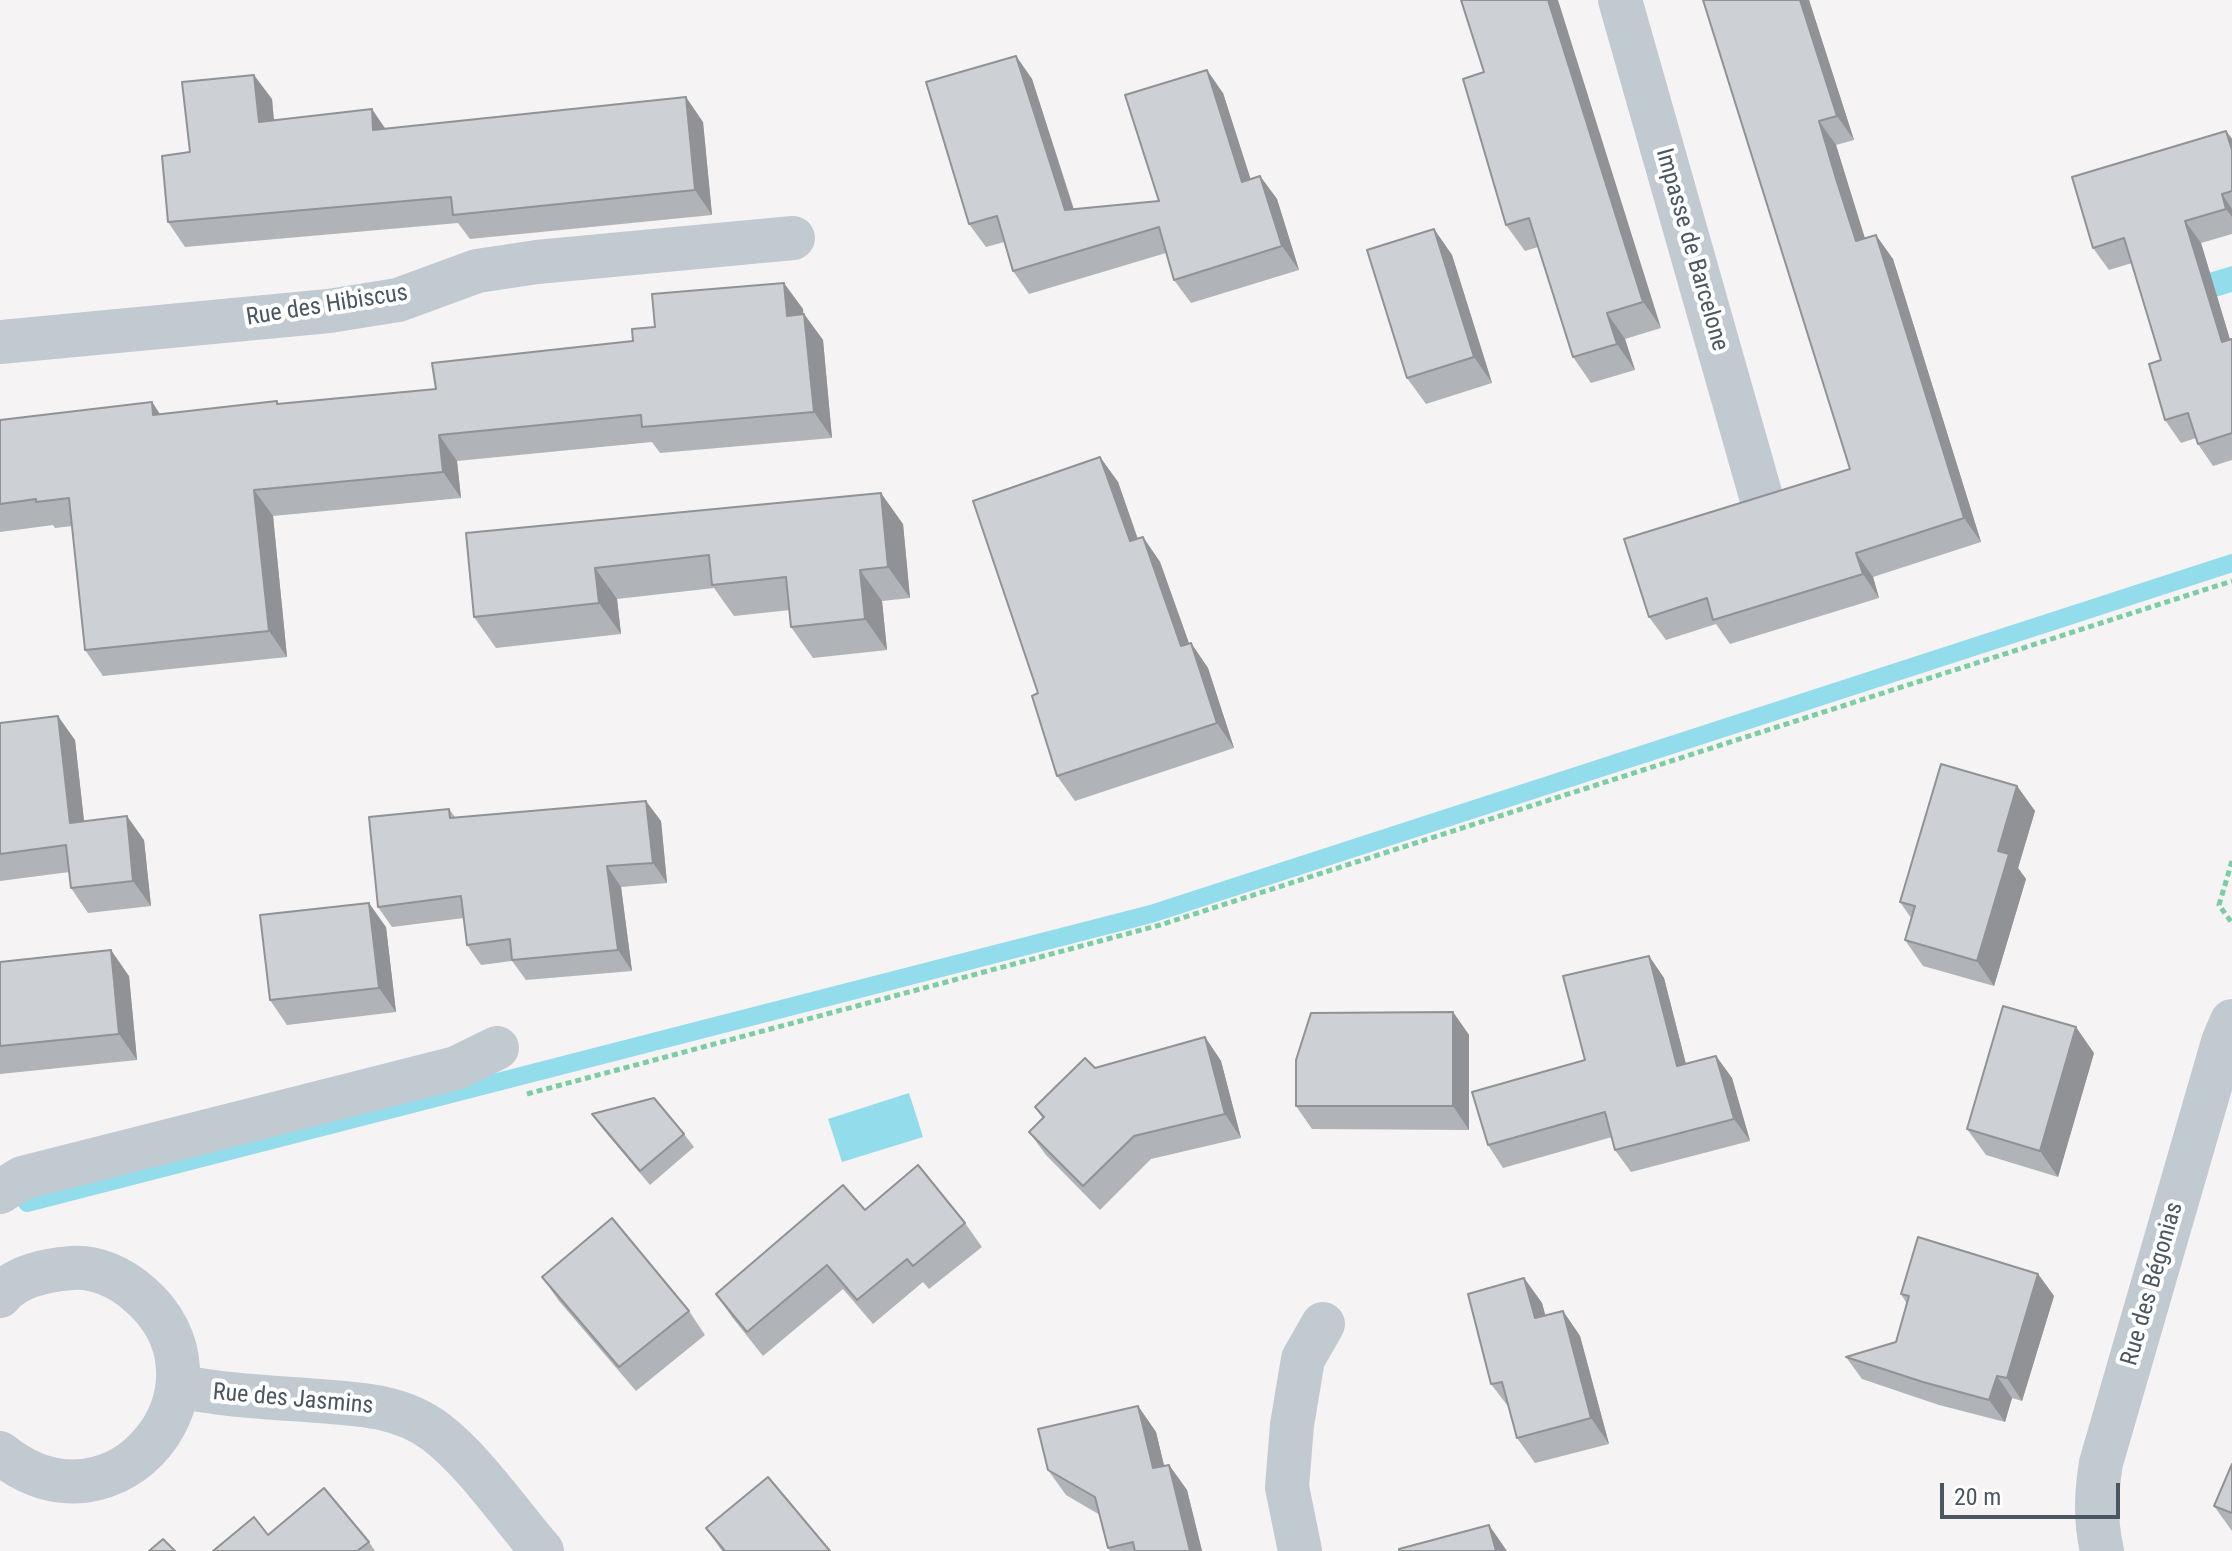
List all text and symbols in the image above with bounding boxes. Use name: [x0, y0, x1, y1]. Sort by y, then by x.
street label: Impasse de Barcelone: [1648, 145, 1734, 355]
street label: Rue des Hibiscus: [244, 279, 410, 333]
street label: Rue des Bégonias: [2116, 1199, 2190, 1369]
street label: Rue des Jasmins: [212, 1379, 374, 1421]
scale bar: [1944, 1467, 2124, 1517]
text: 20 m: [1954, 1483, 2001, 1511]

